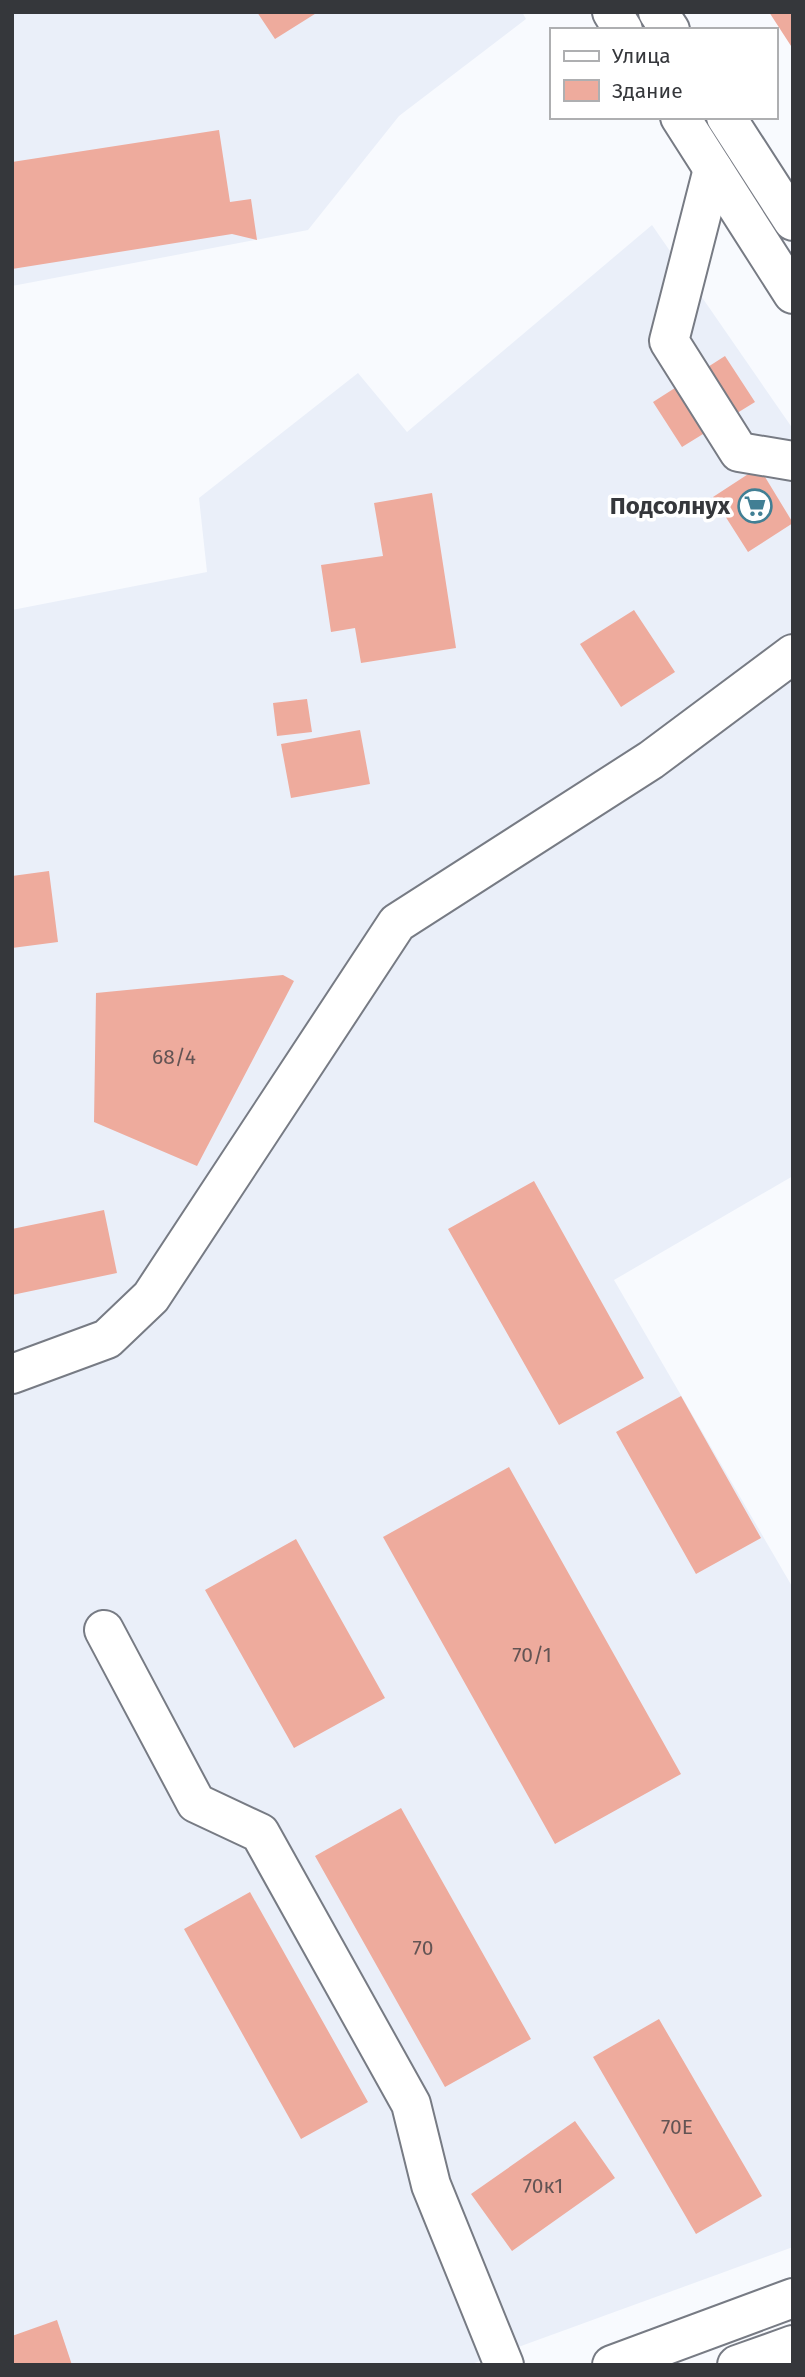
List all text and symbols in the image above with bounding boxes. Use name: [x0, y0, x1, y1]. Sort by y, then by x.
legend: [550, 28, 777, 119]
text: Улица: [612, 43, 671, 69]
text: Здание: [612, 78, 683, 104]
supermarket icon: Подсолнух: [736, 487, 774, 525]
place label: Подсолнух: [610, 492, 731, 520]
house number: 68/4: [152, 1044, 196, 1070]
house number: 70/1: [512, 1642, 552, 1668]
house number: 70: [413, 1935, 433, 1961]
house number: 70Е: [661, 2114, 693, 2140]
house number: 70к1: [523, 2173, 563, 2199]

